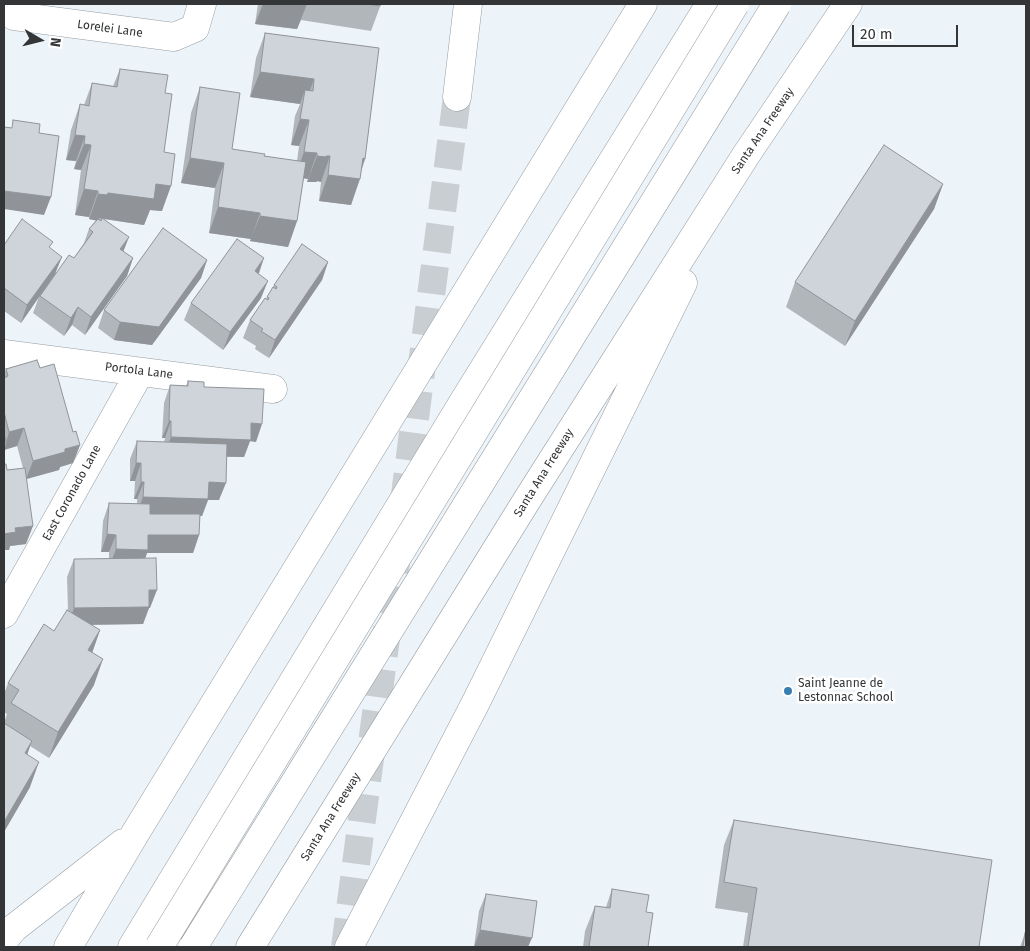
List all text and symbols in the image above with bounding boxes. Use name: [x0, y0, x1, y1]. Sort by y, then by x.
north arrow: [15, 15, 65, 65]
scale bar: [855, 15, 961, 47]
street label: Lorelei Lane: [76, 17, 144, 41]
text: 20 m: [860, 25, 893, 43]
text: N: [46, 36, 64, 48]
street label: Santa Ana Freeway: [729, 85, 797, 177]
street label: Portola Lane: [104, 360, 174, 382]
street label: Santa Ana Freeway: [511, 426, 577, 520]
street label: East Coronado Lane: [40, 443, 104, 543]
place label: Saint Jeanne de Lestonnac School: [798, 677, 893, 705]
marker: Saint Jeanne de Lestonnac School: [782, 685, 794, 697]
street label: Santa Ana Freeway: [298, 770, 364, 864]

